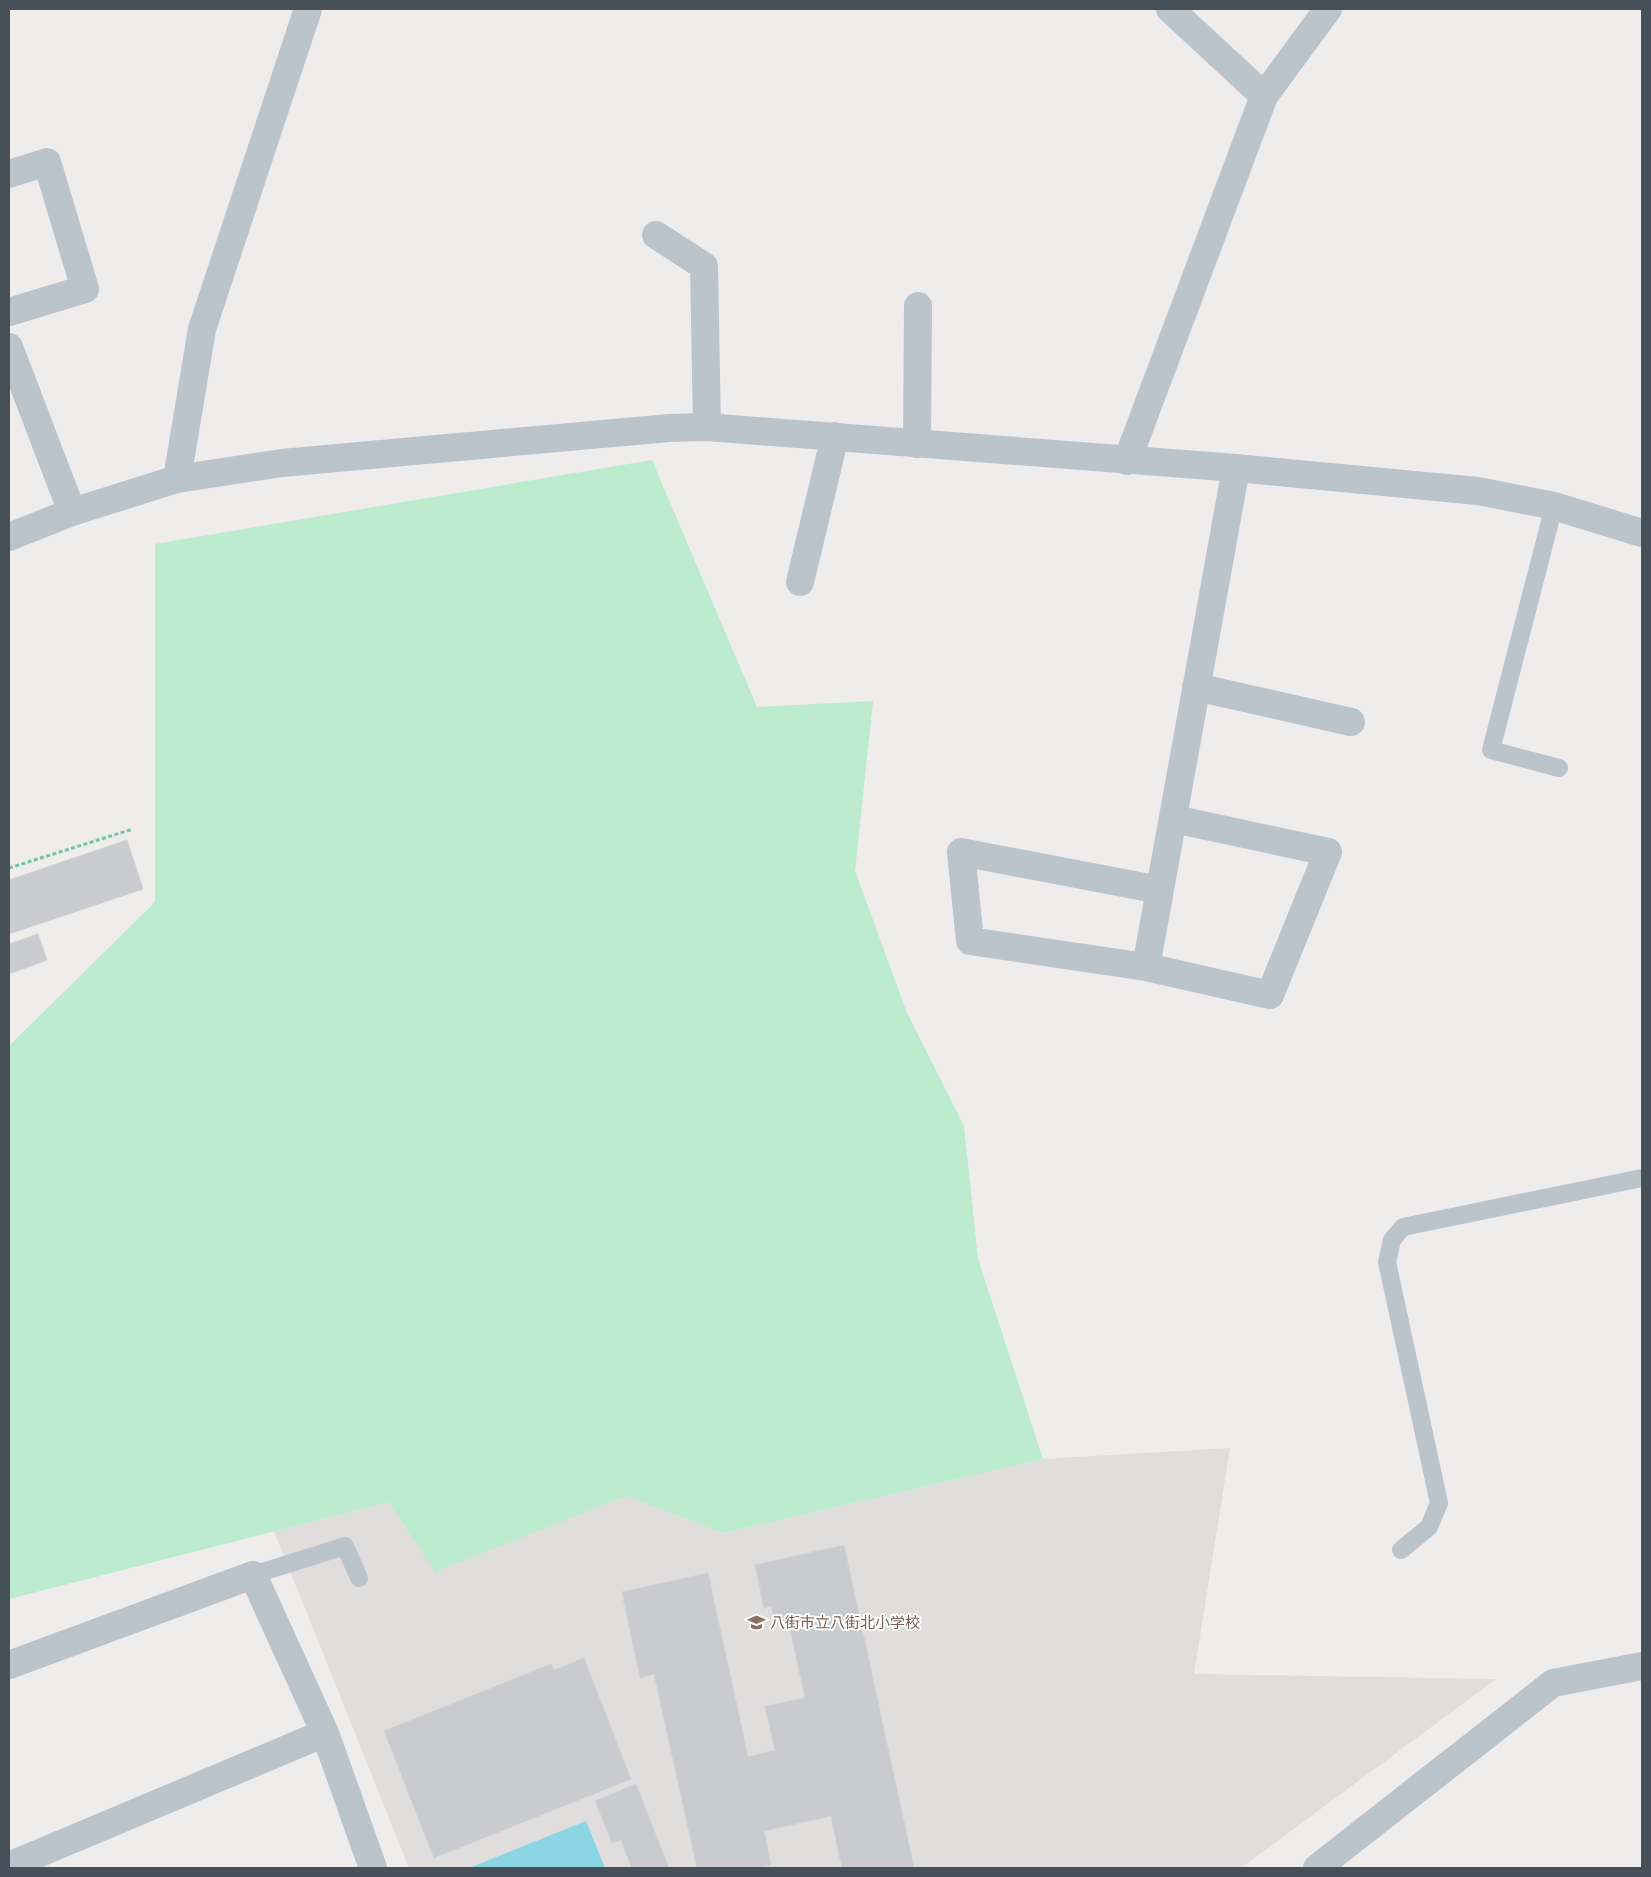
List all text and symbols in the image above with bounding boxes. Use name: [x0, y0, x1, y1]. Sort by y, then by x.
school or university icon: 八街市立八街北小学校: [746, 1613, 766, 1633]
place label: 八街市立八街北小学校: [770, 1614, 920, 1633]

